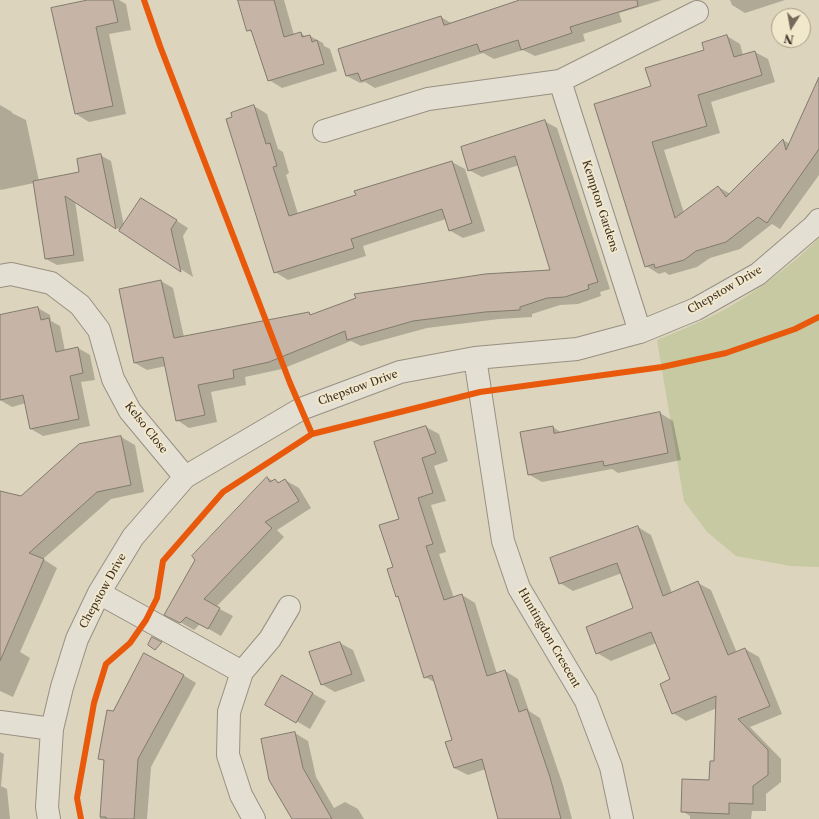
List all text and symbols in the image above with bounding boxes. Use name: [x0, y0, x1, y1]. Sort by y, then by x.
north arrow: [771, 8, 811, 48]
text: N: [783, 31, 795, 47]
street label: Kempton Gardens: [579, 159, 621, 253]
street label: Chepstow Drive: [685, 263, 765, 317]
street label: Chepstow Drive: [316, 367, 400, 409]
street label: Kelso Close: [122, 400, 170, 456]
street label: Chepstow Drive: [77, 551, 129, 631]
street label: Huntingdon Crescent: [515, 586, 583, 690]

